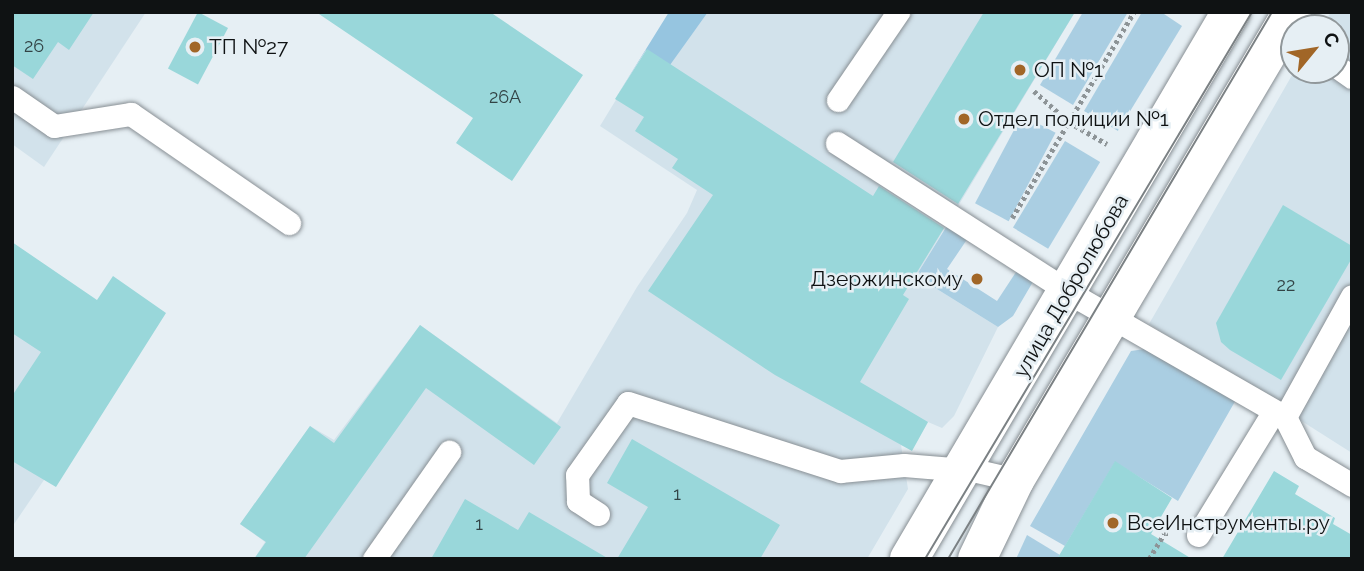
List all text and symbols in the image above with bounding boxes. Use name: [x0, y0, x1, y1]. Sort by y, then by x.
north arrow: [1280, 14, 1350, 84]
text: С: [1319, 28, 1344, 51]
place label: ТП №27: [209, 34, 288, 60]
house number: 26: [24, 35, 44, 57]
marker: ТП №27: [187, 39, 203, 55]
place label: ОП №1: [1034, 57, 1103, 83]
marker: ОП №1: [1012, 62, 1028, 78]
house number: 26А: [489, 86, 521, 108]
place label: Отдел полиции №1: [978, 106, 1169, 132]
marker: Отдел полиции №1: [956, 111, 972, 127]
street label: улица Добролюбова: [1008, 190, 1134, 382]
place label: Дзержинскому: [811, 266, 963, 292]
marker: Дзержинскому: [969, 271, 985, 287]
house number: 22: [1277, 274, 1295, 296]
house number: 1: [673, 483, 681, 505]
place label: ВсеИнструменты.ру: [1127, 510, 1330, 536]
house number: 1: [475, 513, 483, 535]
marker: ВсеИнструменты.ру: [1105, 515, 1121, 531]

